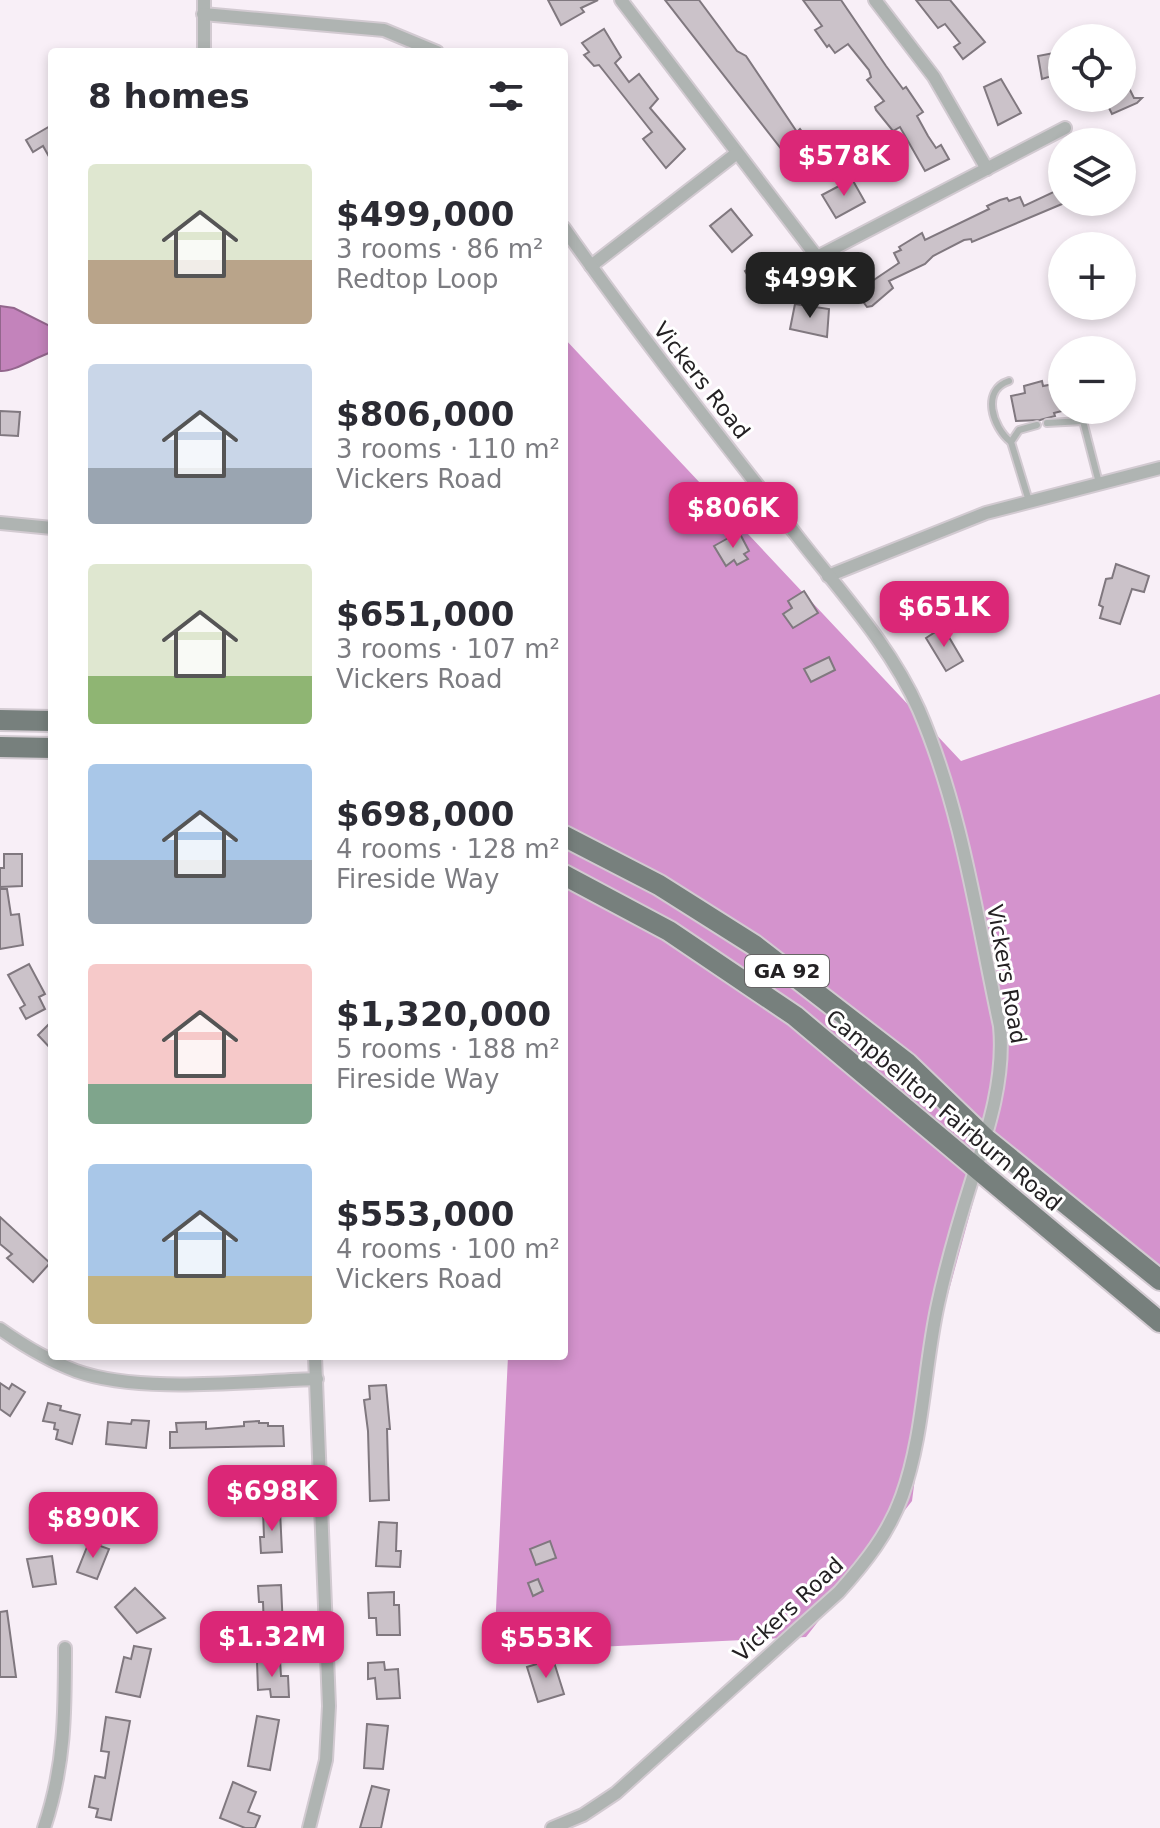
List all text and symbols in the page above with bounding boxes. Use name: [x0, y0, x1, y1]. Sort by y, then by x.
map controls: [1048, 24, 1136, 424]
button: locate: [1048, 24, 1136, 112]
icon: filters: [484, 74, 528, 118]
text: 8 homes: [88, 76, 250, 116]
button: layers: [1048, 128, 1136, 216]
pin: $578K: [788, 130, 900, 198]
text: $578K: [798, 141, 890, 171]
text: $499,000: [336, 194, 515, 234]
icon: home: [152, 196, 248, 292]
button: +: [1048, 232, 1136, 320]
text: 3 rooms · 86 m²: [336, 234, 544, 264]
pin: $499K: [754, 252, 866, 320]
text: $499K: [764, 263, 856, 293]
text: Redtop Loop: [336, 264, 499, 294]
street label: Vickers Road: [648, 317, 755, 444]
button: −: [1048, 336, 1136, 424]
text: $806,000: [336, 394, 515, 434]
icon: home: [152, 396, 248, 492]
text: 3 rooms · 110 m²: [336, 434, 560, 464]
text: Vickers Road: [336, 464, 503, 494]
pin: $806K: [677, 482, 789, 550]
text: $806K: [687, 493, 779, 523]
pin: $651K: [888, 581, 1000, 649]
text: $651K: [898, 592, 990, 622]
text: $651,000: [336, 594, 515, 634]
icon: home: [152, 596, 248, 692]
text: 3 rooms · 107 m²: [336, 634, 560, 664]
text: Vickers Road: [336, 664, 503, 694]
text: $698,000: [336, 794, 515, 834]
icon: home: [152, 796, 248, 892]
text: 4 rooms · 128 m²: [336, 834, 560, 864]
text: Fireside Way: [336, 864, 499, 894]
street label: Vickers Road: [982, 902, 1031, 1046]
road number: GA 92: [745, 955, 829, 987]
text: $1,320,000: [336, 994, 551, 1034]
icon: home: [152, 996, 248, 1092]
street label: Campbellton Fairburn Road: [821, 1005, 1066, 1216]
text: 5 rooms · 188 m²: [336, 1034, 560, 1064]
text: Fireside Way: [336, 1064, 499, 1094]
text: $553,000: [336, 1194, 515, 1234]
icon: home: [152, 1196, 248, 1292]
text: 4 rooms · 100 m²: [336, 1234, 560, 1264]
text: Vickers Road: [336, 1264, 503, 1294]
pin: $698K: [216, 1465, 328, 1533]
text: $698K: [226, 1476, 318, 1506]
pin: $890K: [37, 1492, 149, 1560]
text: $890K: [47, 1503, 139, 1533]
street label: Vickers Road: [728, 1552, 848, 1667]
pin: $1.32M: [207, 1611, 337, 1679]
pin: $553K: [490, 1612, 602, 1680]
text: $1.32M: [218, 1622, 326, 1652]
text: $553K: [500, 1623, 592, 1653]

